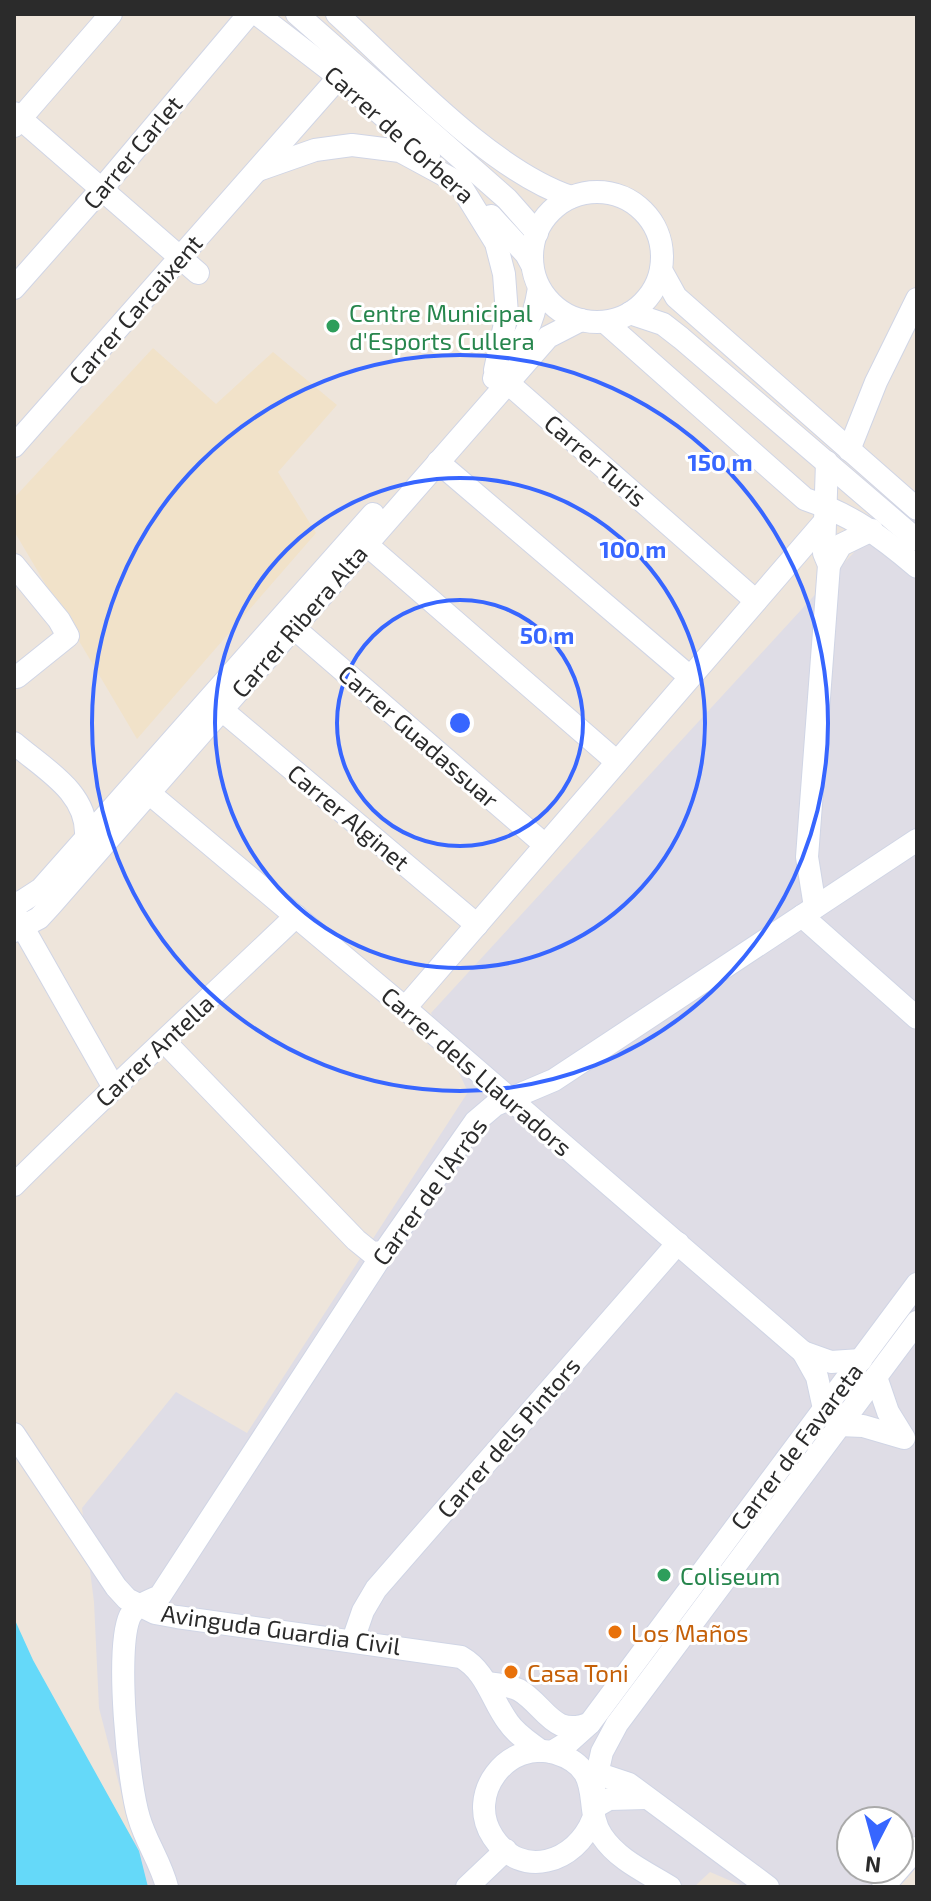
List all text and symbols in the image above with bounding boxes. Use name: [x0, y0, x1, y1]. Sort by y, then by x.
street label: Carrer de Corbera: [319, 59, 481, 209]
street label: Carrer Carlet: [76, 90, 188, 214]
street label: Carrer Carcaixent: [62, 228, 208, 390]
place label: Centre Municipal d'Esports Cullera: [349, 298, 535, 355]
marker: Centre Municipal d'Esports Cullera: [324, 317, 342, 335]
street label: Carrer Turis: [539, 408, 653, 512]
text: 150 m: [687, 447, 753, 476]
text: 100 m: [600, 534, 666, 563]
street label: Carrer Ribera Alta: [225, 539, 373, 703]
text: 50 m: [520, 620, 574, 649]
street label: Carrer Guadassuar: [333, 659, 505, 814]
centre of rings: [446, 709, 474, 737]
street label: Carrer Alginet: [282, 758, 416, 876]
street label: Carrer dels Llauradors: [376, 980, 578, 1162]
street label: Carrer Antella: [89, 988, 219, 1112]
street label: Carrer de l'Arròs: [366, 1111, 492, 1271]
street label: Carrer dels Pintors: [430, 1351, 586, 1523]
street label: Carrer de Favareta: [724, 1357, 868, 1535]
place label: Coliseum: [680, 1561, 780, 1590]
marker: Coliseum: [655, 1566, 673, 1584]
street label: Avinguda Guardia Civil: [159, 1598, 403, 1660]
place label: Los Maños: [631, 1618, 748, 1647]
marker: Los Maños: [606, 1623, 624, 1641]
place label: Casa Toni: [527, 1658, 629, 1687]
marker: Casa Toni: [502, 1663, 520, 1681]
north arrow: [835, 1805, 915, 1885]
text: N: [864, 1852, 882, 1880]

